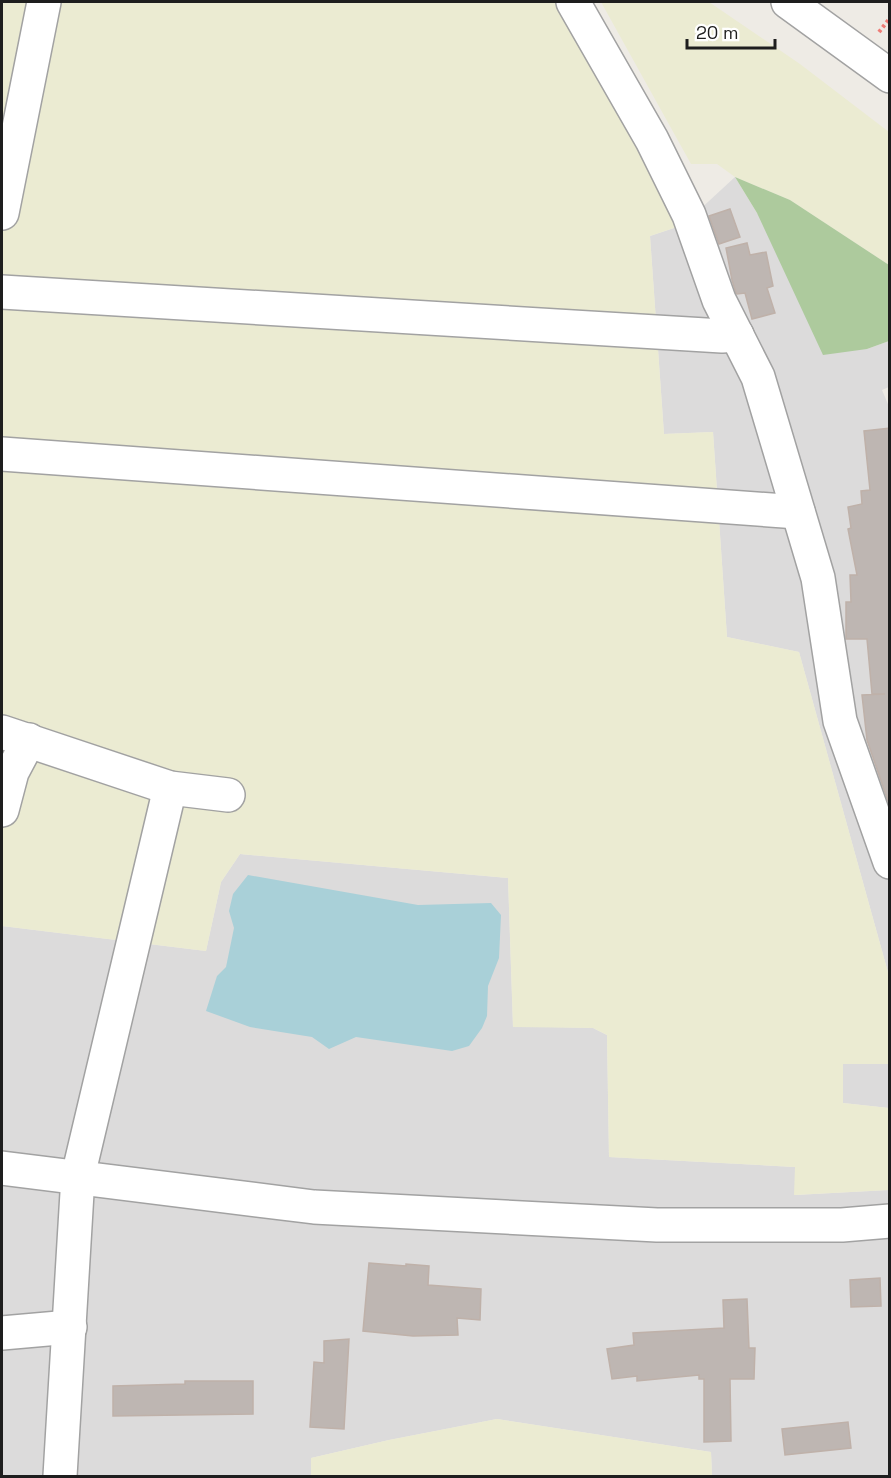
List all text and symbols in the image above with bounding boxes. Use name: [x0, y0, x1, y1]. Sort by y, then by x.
scale bar: [687, 12, 776, 50]
text: 20 m: [696, 21, 739, 44]

